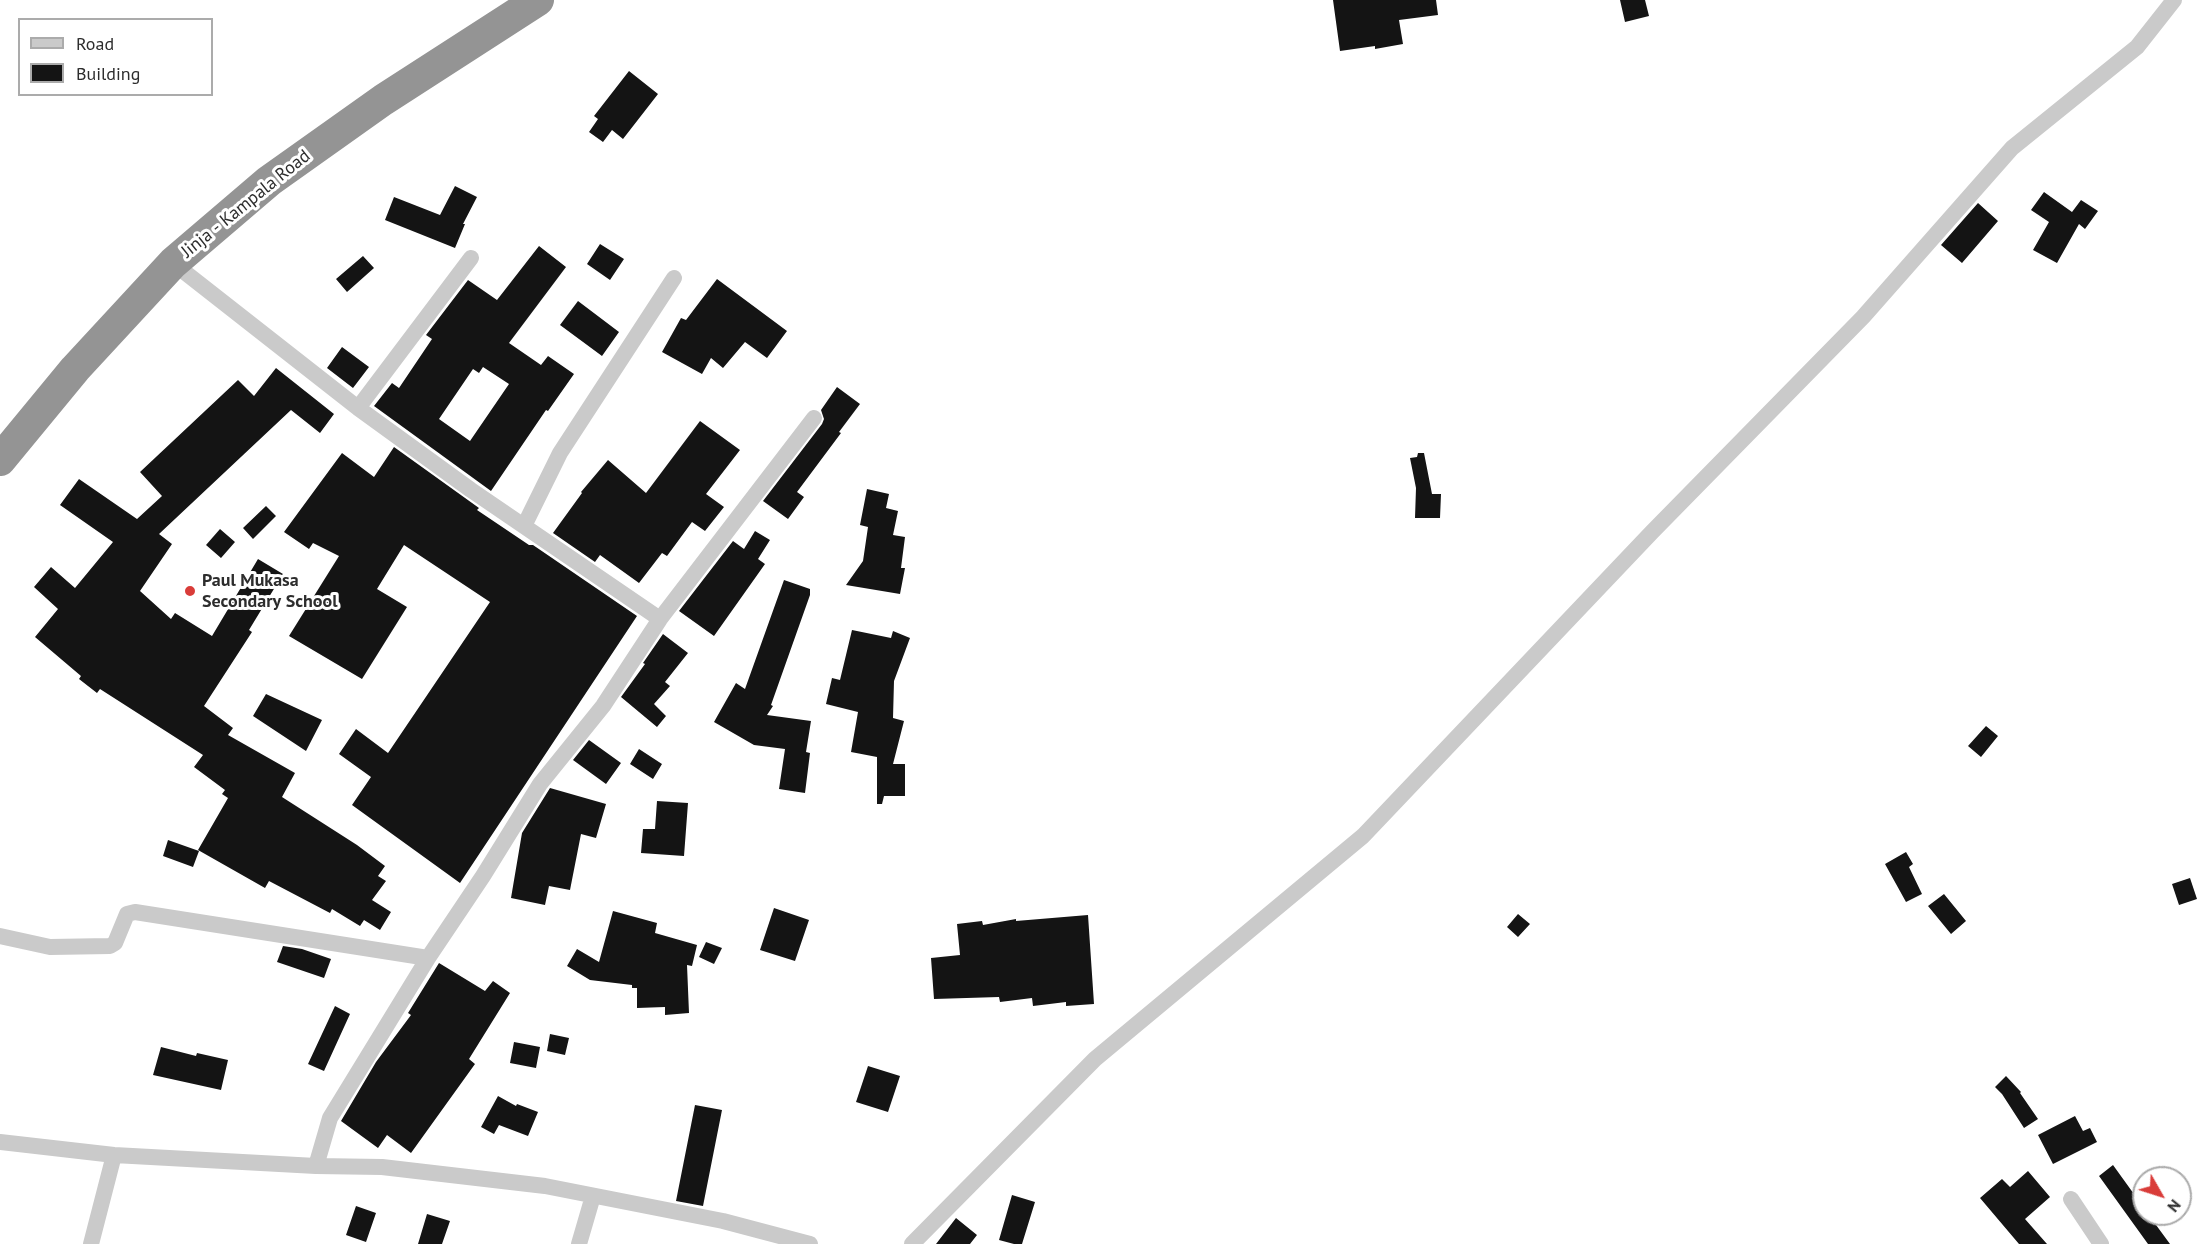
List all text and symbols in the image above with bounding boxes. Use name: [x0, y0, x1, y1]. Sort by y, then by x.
legend: [18, 18, 213, 96]
text: Road: [76, 32, 114, 55]
text: Building: [76, 62, 140, 85]
street label: Jinja - Kampala Road: [177, 145, 315, 263]
place label: Paul Mukasa Secondary School: [202, 570, 337, 612]
marker: Paul Mukasa Secondary School: [183, 584, 197, 598]
north arrow: [2132, 1166, 2192, 1226]
text: N: [2163, 1196, 2186, 1216]

